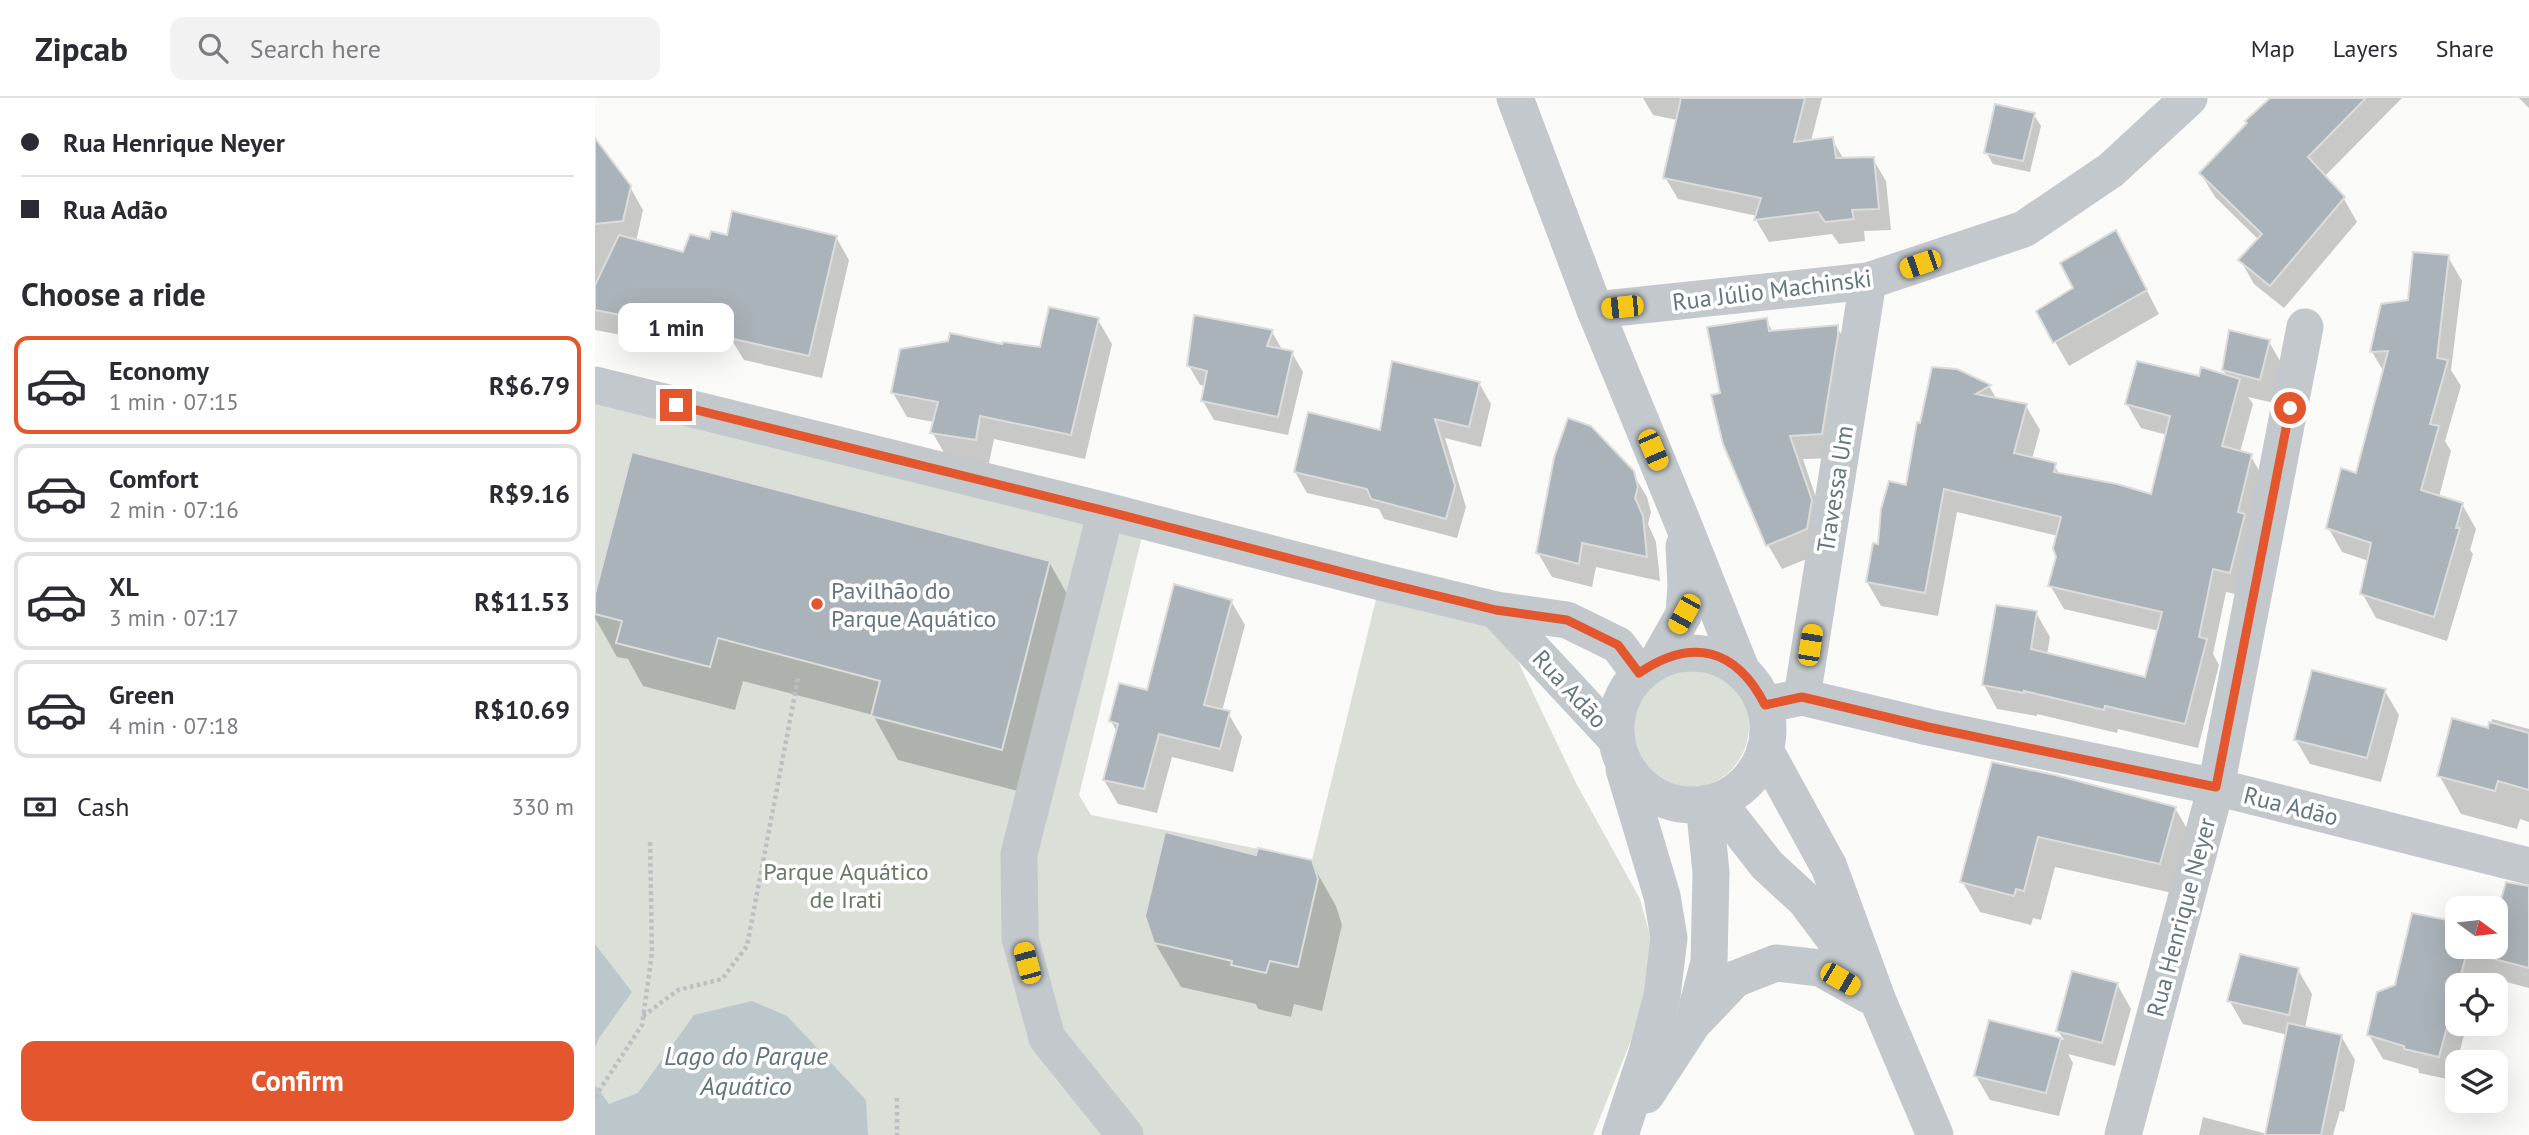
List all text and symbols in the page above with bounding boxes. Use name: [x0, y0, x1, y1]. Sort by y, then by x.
search box: [170, 17, 660, 80]
text: Zipcab: [35, 27, 128, 70]
icon: search: [194, 29, 232, 67]
text: Search here: [250, 32, 381, 65]
text: Map: [2251, 33, 2295, 64]
text: Layers: [2333, 33, 2398, 64]
text: Share: [2436, 33, 2494, 64]
text: Rua Henrique Neyer: [63, 126, 285, 159]
text: Rua Adão: [63, 193, 168, 226]
car: [1897, 247, 1944, 281]
street label: Rua Júlio Machinski: [1671, 262, 1873, 318]
text: Choose a ride: [21, 273, 206, 315]
car: [1601, 294, 1644, 320]
callout: 1 min: [618, 303, 734, 352]
text: 1 min: [648, 313, 704, 342]
icon: car: [25, 354, 88, 417]
text: Economy: [109, 354, 209, 387]
text: R$6.79: [489, 369, 570, 402]
text: 1 min · 07:15: [109, 387, 239, 416]
route end: [660, 389, 692, 421]
route start: [2274, 392, 2306, 424]
street label: Travessa Um: [1810, 423, 1860, 555]
car: [1636, 427, 1671, 473]
icon: car: [25, 462, 88, 525]
text: Comfort: [109, 462, 199, 495]
text: R$9.16: [489, 477, 570, 510]
text: 2 min · 07:16: [109, 495, 239, 524]
icon: car: [25, 570, 88, 633]
text: XL: [109, 570, 139, 603]
place label: Pavilhão do Parque Aquático: [831, 575, 996, 634]
text: R$11.53: [474, 585, 570, 618]
car: [1665, 591, 1704, 637]
marker: Pavilhão do Parque Aquático: [809, 596, 825, 612]
text: 3 min · 07:17: [109, 603, 239, 632]
car: [1797, 623, 1824, 667]
street label: Rua Adão: [1526, 643, 1614, 735]
icon: car: [25, 678, 88, 741]
text: Green: [109, 678, 174, 711]
text: R$10.69: [474, 693, 570, 726]
text: 4 min · 07:18: [109, 711, 239, 740]
street label: Rua Adão: [2241, 779, 2341, 833]
icon: cash: [21, 788, 59, 826]
text: Cash: [77, 790, 129, 823]
text: 330 m: [512, 792, 574, 821]
street label: Rua Henrique Neyer: [2140, 814, 2222, 1020]
park label: Parque Aquático de Irati: [763, 856, 929, 915]
north arrow: [2445, 896, 2508, 959]
map controls: [2445, 896, 2508, 1113]
car: [1012, 940, 1043, 986]
car: [1817, 959, 1864, 999]
button: locate: [2445, 973, 2508, 1036]
water label: Lago do Parque Aquático: [664, 1039, 828, 1102]
button: Confirm: [21, 1041, 574, 1121]
button: layers: [2445, 1050, 2508, 1113]

